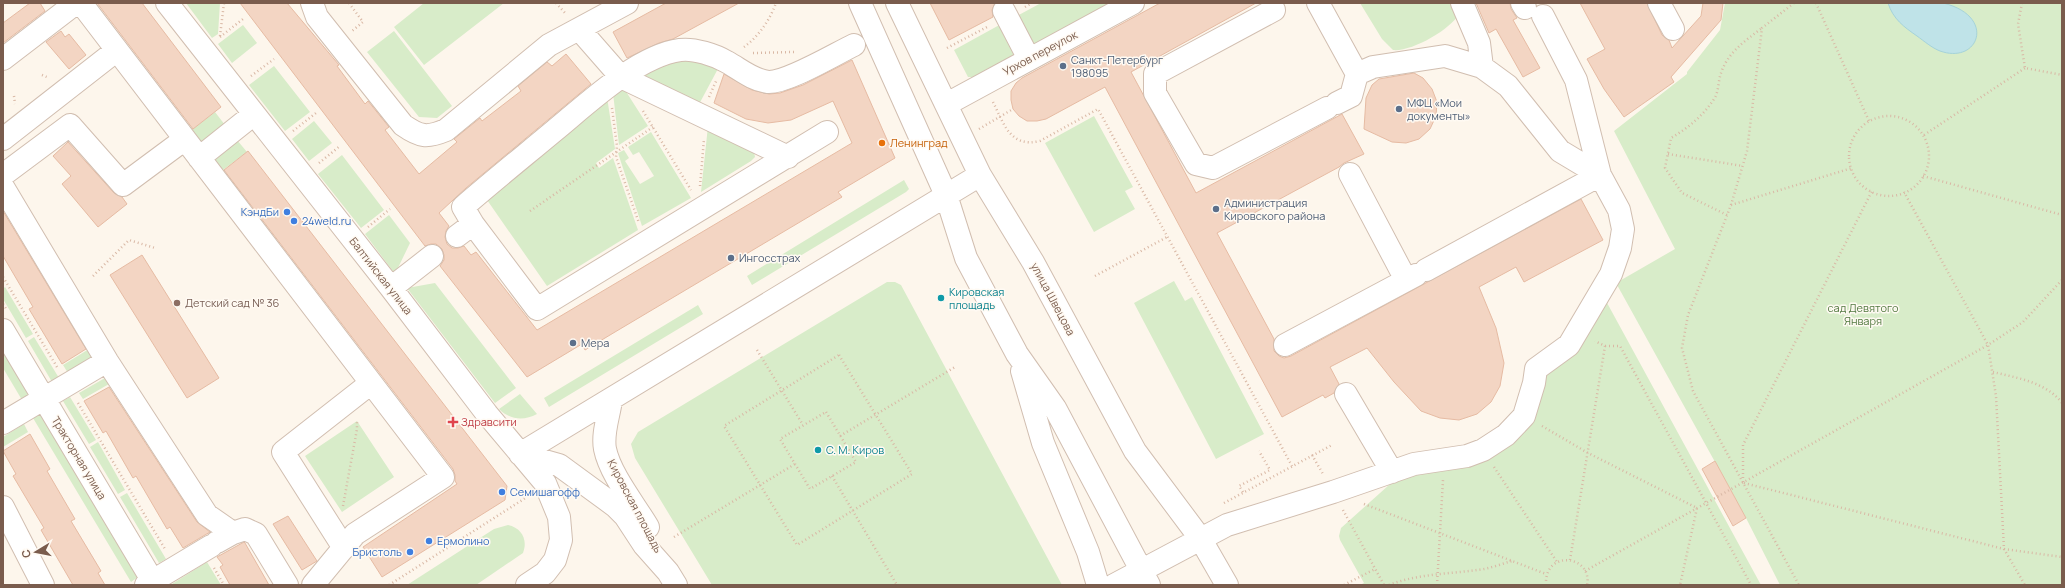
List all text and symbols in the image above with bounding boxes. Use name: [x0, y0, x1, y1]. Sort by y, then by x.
street label: Урхов переулок: [1000, 26, 1080, 78]
place label: Санкт-Петербург 198095: [1071, 52, 1163, 80]
marker: Санкт-Петербург 198095: [1058, 61, 1068, 71]
place label: МФЦ «Мои документы»: [1407, 95, 1471, 123]
marker: МФЦ «Мои документы»: [1394, 104, 1404, 114]
place label: Ленинград: [890, 135, 948, 150]
marker: Ленинград: [877, 138, 887, 148]
place label: Администрация Кировского района: [1224, 195, 1325, 223]
place label: КэндБи: [241, 204, 279, 219]
marker: Администрация Кировского района: [1211, 204, 1221, 214]
marker: КэндБи: [282, 207, 292, 217]
place label: 24weld.ru: [302, 213, 351, 228]
marker: 24weld.ru: [289, 216, 299, 226]
street label: Балтийская улица: [346, 234, 416, 317]
place label: Ингосстрах: [739, 250, 801, 265]
marker: Ингосстрах: [726, 253, 736, 263]
street label: улица Швецова: [1028, 260, 1079, 338]
place label: Кировская площадь: [949, 284, 1004, 312]
marker: Кировская площадь: [936, 293, 946, 303]
place label: Детский сад № 36: [185, 295, 280, 310]
marker: Детский сад № 36: [172, 298, 182, 308]
park label: сад Девятого Января: [1828, 300, 1899, 328]
place label: Мера: [581, 335, 609, 350]
marker: Мера: [568, 338, 578, 348]
street label: Тракторная улица: [49, 413, 110, 502]
place label: Здравсити: [461, 414, 517, 429]
marker: Здравсити: [448, 417, 458, 427]
place label: С. М. Киров: [826, 442, 884, 457]
marker: С. М. Киров: [813, 445, 823, 455]
street label: Кировская площадь: [604, 456, 666, 555]
place label: Семишагофф: [510, 484, 580, 499]
marker: Семишагофф: [497, 487, 507, 497]
north arrow: [16, 532, 56, 572]
place label: Ермолино: [437, 533, 490, 548]
marker: Ермолино: [424, 536, 434, 546]
place label: Бристоль: [352, 544, 402, 559]
marker: Бристоль: [405, 547, 415, 557]
text: С: [18, 549, 34, 559]

